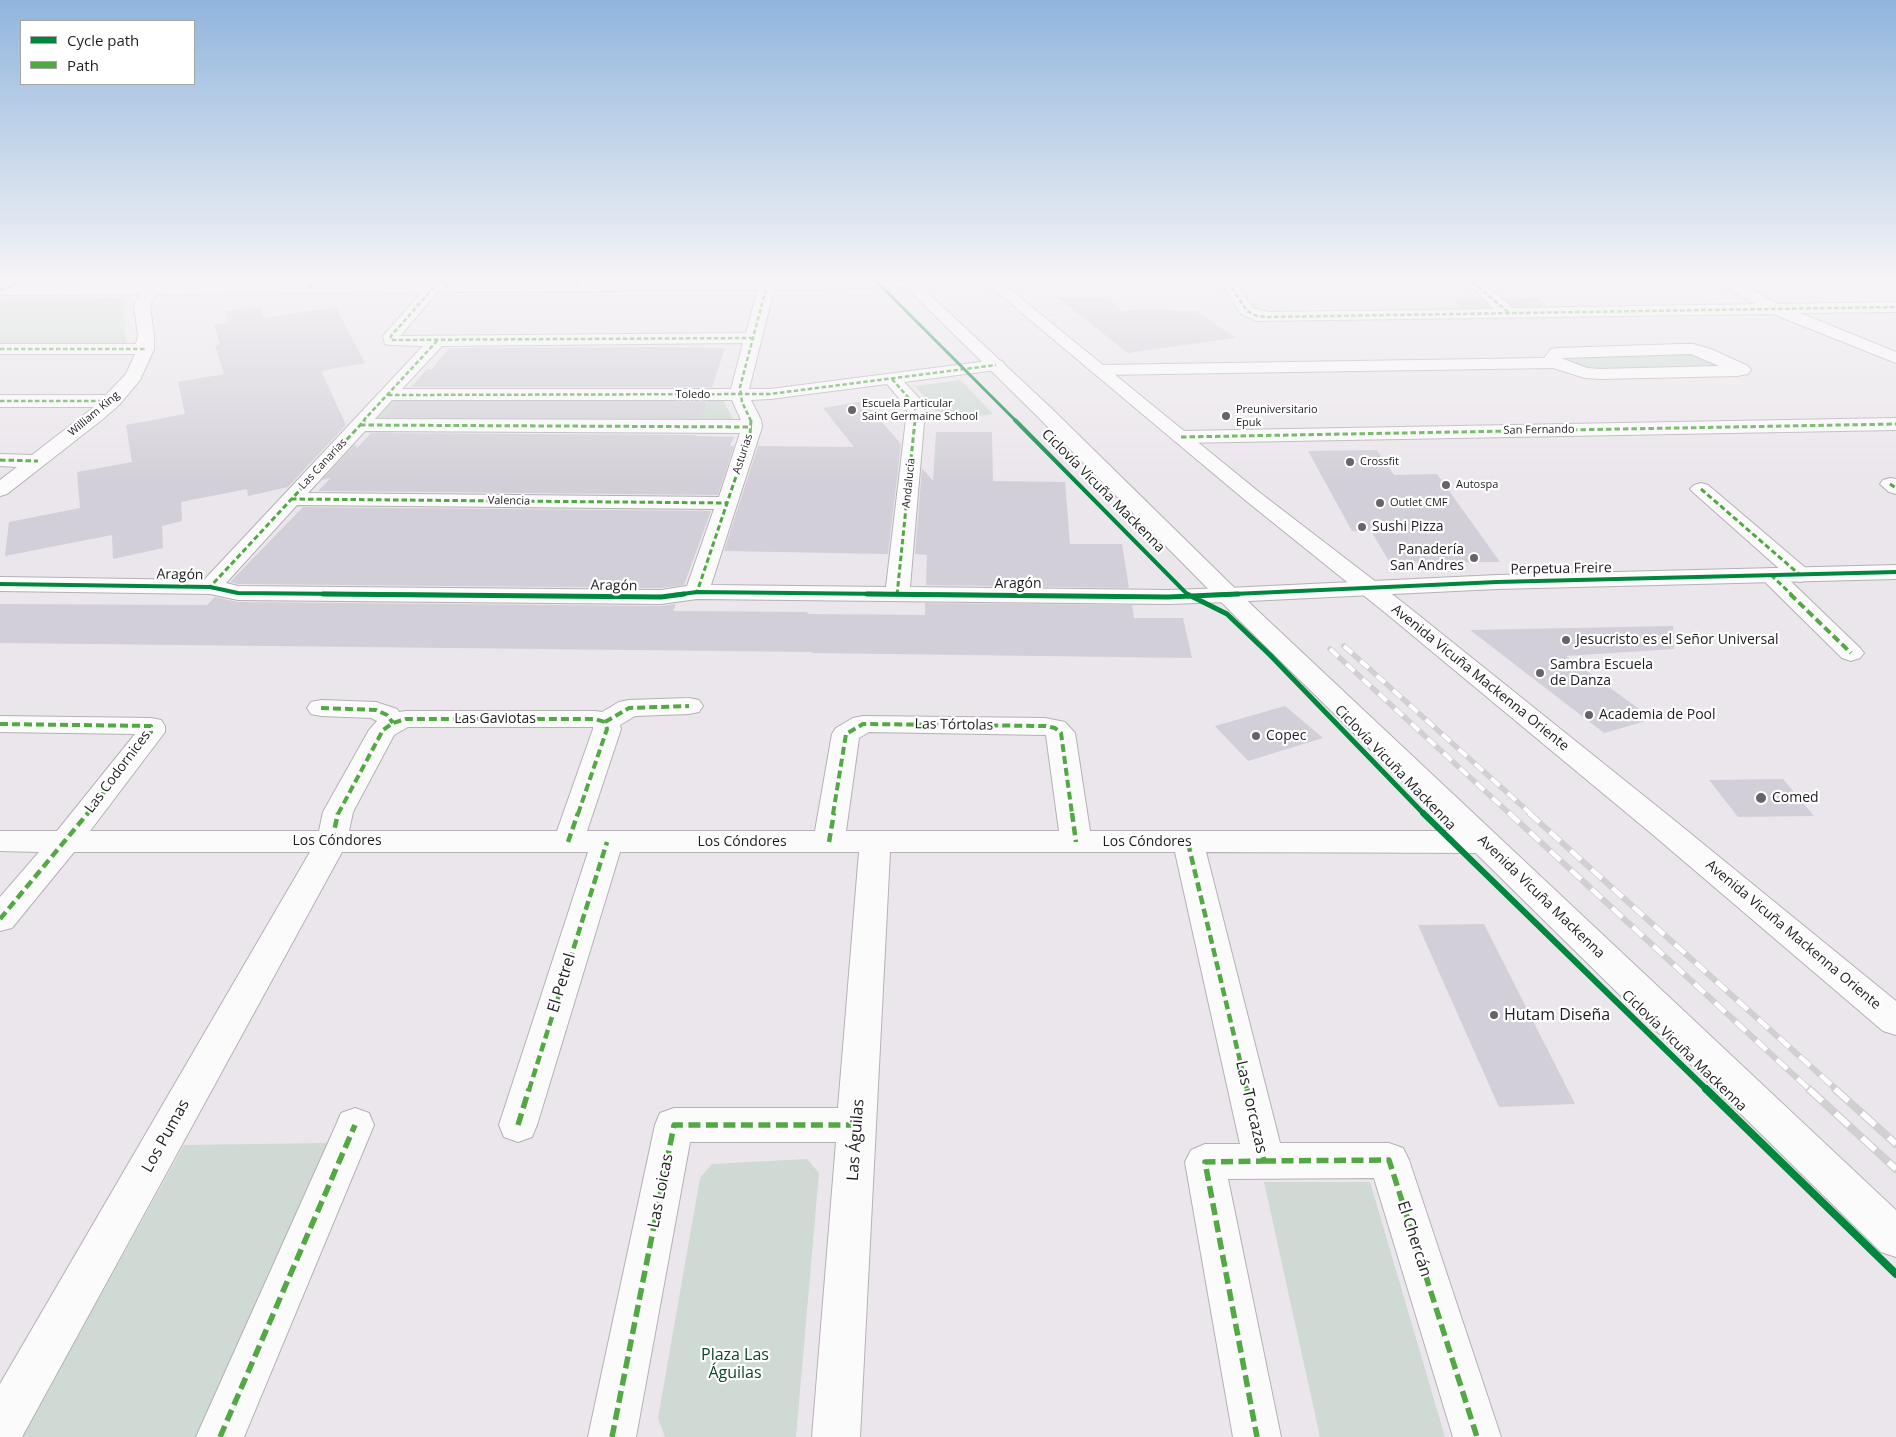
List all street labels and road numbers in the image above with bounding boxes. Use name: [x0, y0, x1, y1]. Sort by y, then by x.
street label: Toledo: [676, 388, 710, 402]
street label: William King: [66, 389, 122, 439]
street label: San Fernando: [1503, 423, 1575, 437]
street label: Ciclovía Vicuña Mackenna: [1038, 426, 1168, 556]
street label: Asturias: [730, 432, 756, 476]
street label: Las Canarias: [296, 436, 350, 492]
street label: Andalucía: [900, 457, 918, 509]
street label: Valencia: [488, 494, 530, 508]
street label: Perpetua Freire: [1510, 560, 1612, 578]
street label: Aragón: [156, 566, 204, 584]
street label: Aragón: [995, 576, 1041, 592]
street label: Aragón: [590, 577, 638, 595]
street label: Avenida Vicuña Mackenna Oriente: [1388, 601, 1572, 755]
street label: Ciclovía Vicuña Mackenna: [1331, 702, 1459, 834]
street label: Las Gaviotas: [454, 711, 536, 727]
street label: Las Tórtolas: [915, 716, 993, 734]
street label: Las Codornices: [82, 728, 154, 816]
street label: Avenida Vicuña Mackenna: [1474, 832, 1608, 962]
street label: Los Cóndores: [292, 833, 382, 849]
street label: Los Cóndores: [697, 834, 787, 850]
street label: Los Cóndores: [1102, 834, 1192, 850]
street label: Avenida Vicuña Mackenna Oriente: [1702, 857, 1884, 1013]
street label: El Petrel: [544, 951, 580, 1015]
street label: Ciclovía Vicuña Mackenna: [1618, 987, 1750, 1115]
street label: Las Torcazas: [1231, 1059, 1271, 1155]
street label: Los Pumas: [138, 1096, 194, 1176]
street label: Las Águilas: [844, 1098, 868, 1182]
street label: Las Loicas: [644, 1152, 678, 1230]
street label: El Chercán: [1393, 1199, 1435, 1279]

